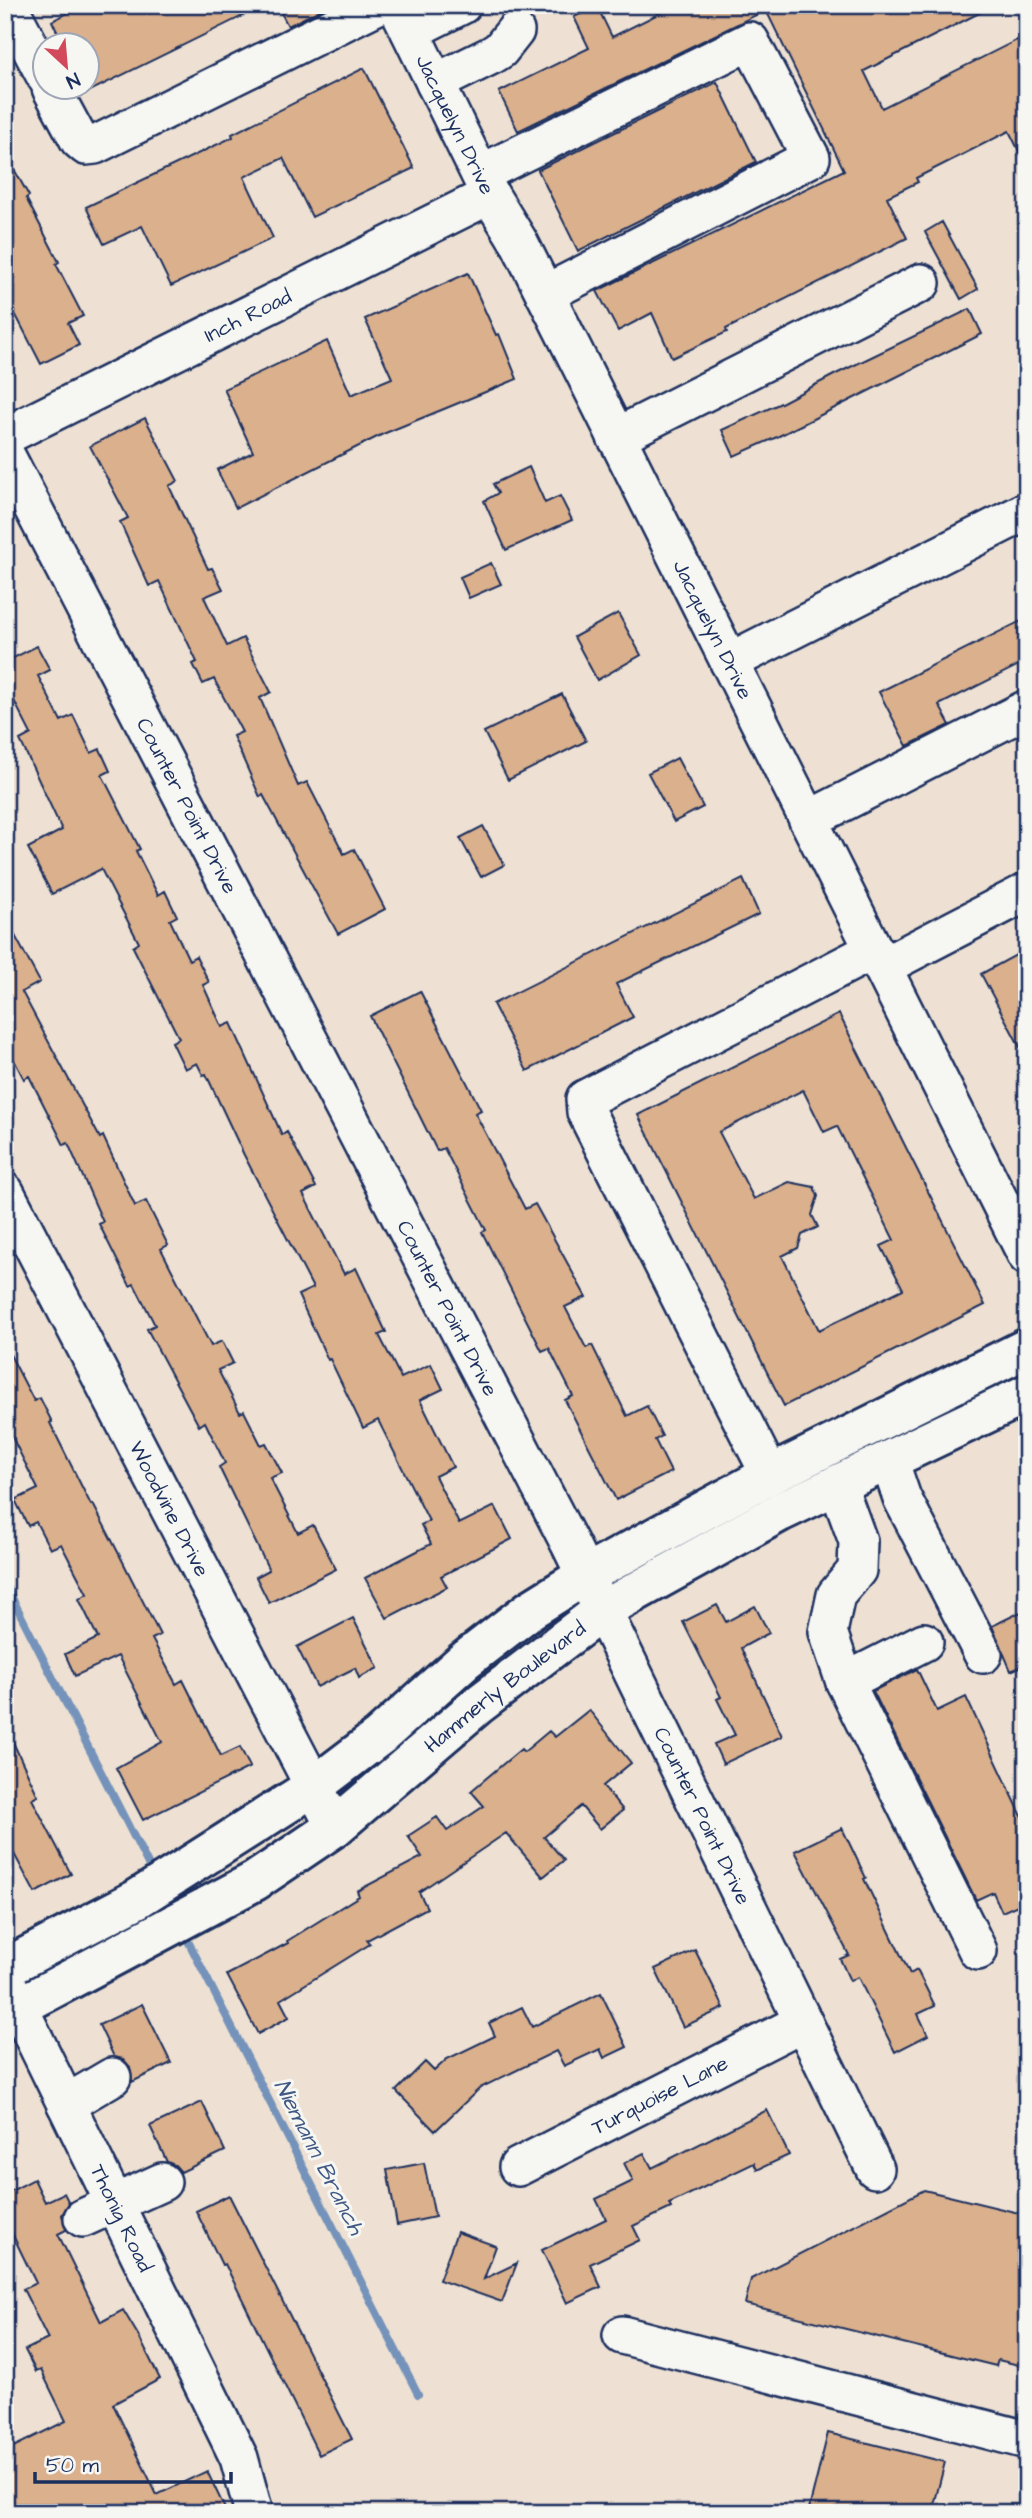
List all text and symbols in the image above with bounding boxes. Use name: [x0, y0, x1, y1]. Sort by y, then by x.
north arrow: [32, 32, 102, 102]
street label: Jacquelyn Drive: [409, 50, 502, 199]
text: N: [61, 65, 84, 95]
street label: Inch Road: [199, 281, 296, 349]
street label: Jacquelyn Drive: [666, 555, 760, 704]
street label: Counter Point Drive: [130, 713, 245, 898]
street label: Counter Point Drive: [390, 1215, 505, 1401]
street label: Woodvine Drive: [122, 1436, 217, 1582]
street label: Hammerly Boulevard: [418, 1614, 592, 1759]
street label: Counter Point Drive: [647, 1722, 758, 1909]
street label: Turquoise Lane: [587, 2048, 733, 2142]
water label: Niemann Branch: [266, 2074, 373, 2242]
street label: Thonig Road: [83, 2159, 160, 2277]
scale bar: [35, 2441, 231, 2485]
text: 50 m: [46, 2451, 100, 2480]

